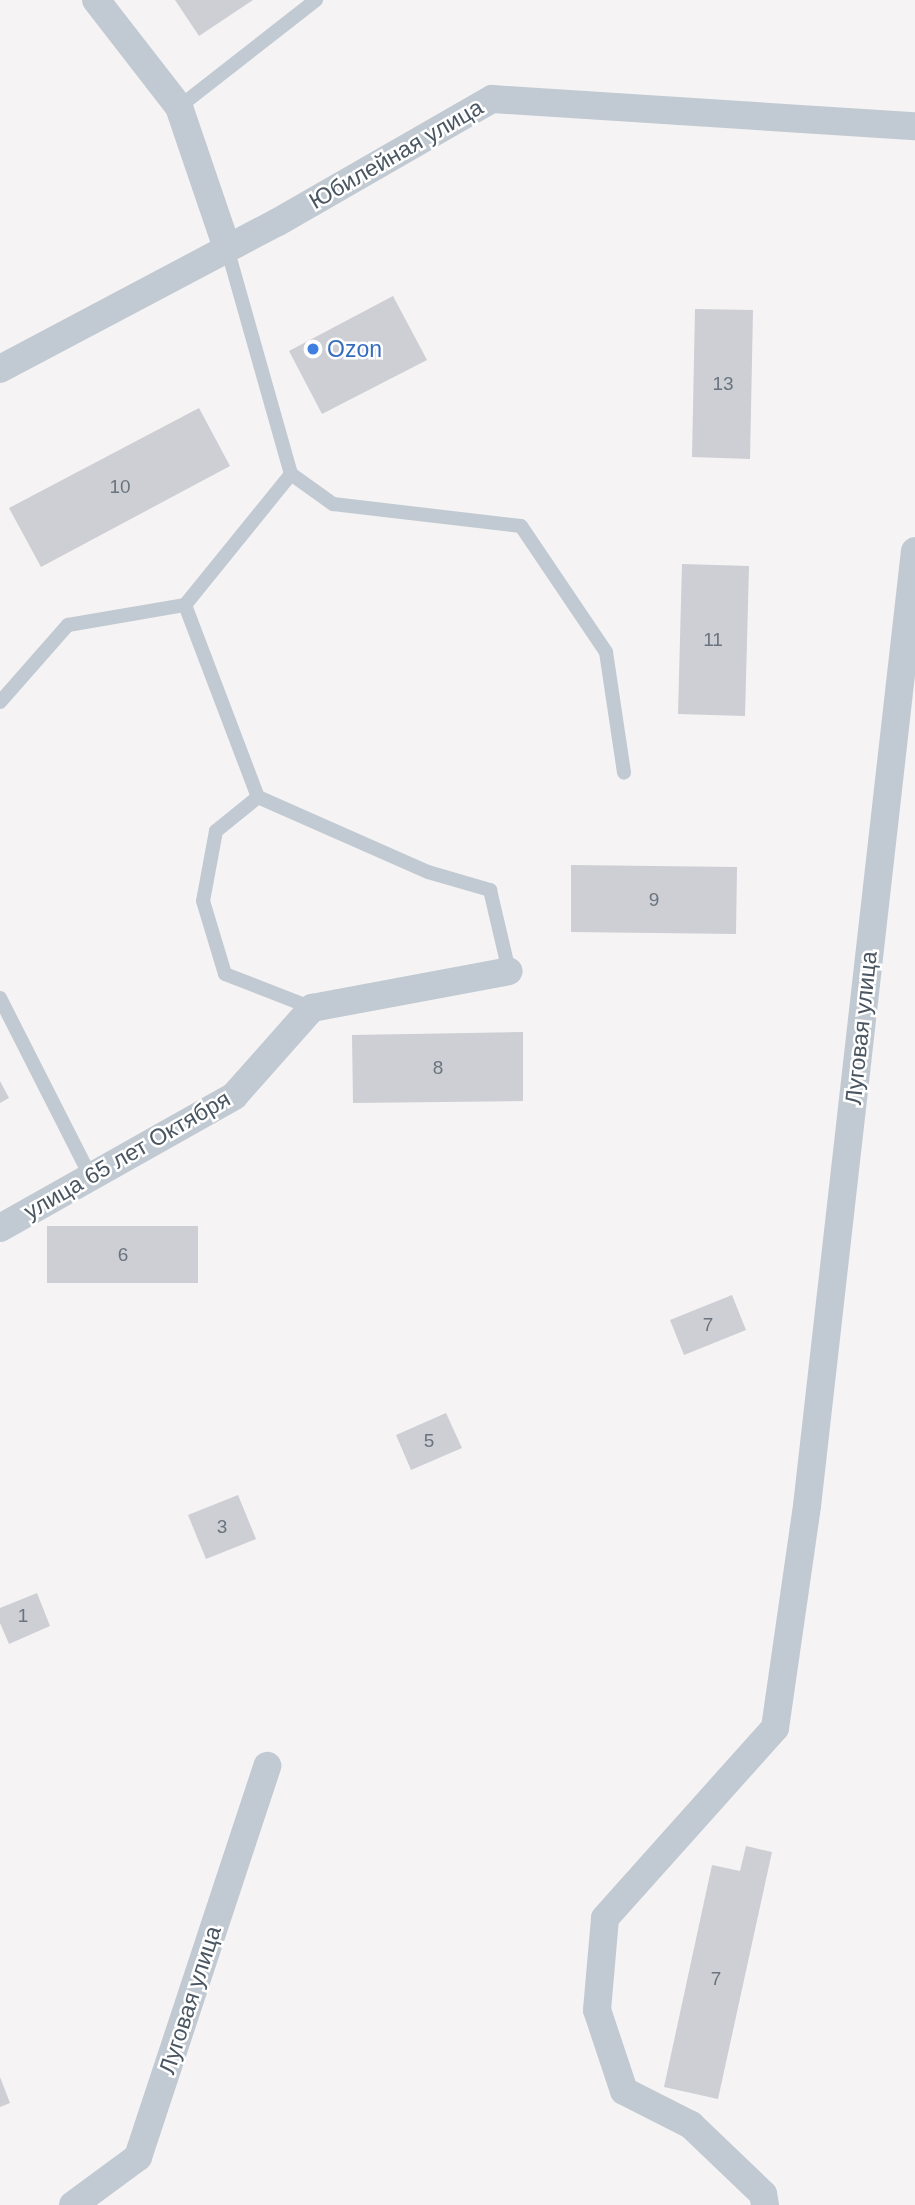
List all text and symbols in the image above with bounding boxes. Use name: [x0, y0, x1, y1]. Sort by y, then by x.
street label: Юбилейная улица: [304, 93, 488, 215]
place label: Ozon: [327, 335, 382, 363]
marker: Ozon: [305, 341, 321, 357]
house number: 13: [712, 373, 734, 395]
house number: 10: [109, 476, 131, 498]
house number: 11: [703, 629, 723, 651]
house number: 9: [649, 889, 659, 911]
street label: Луговая улица: [839, 950, 883, 1106]
house number: 8: [433, 1057, 443, 1079]
street label: улица 65 лет Октября: [19, 1085, 235, 1225]
house number: 6: [118, 1244, 128, 1266]
house number: 7: [703, 1314, 713, 1336]
house number: 5: [424, 1430, 434, 1452]
house number: 3: [217, 1516, 227, 1538]
house number: 1: [18, 1605, 28, 1627]
street label: Луговая улица: [153, 1922, 227, 2078]
house number: 7: [711, 1968, 721, 1990]

